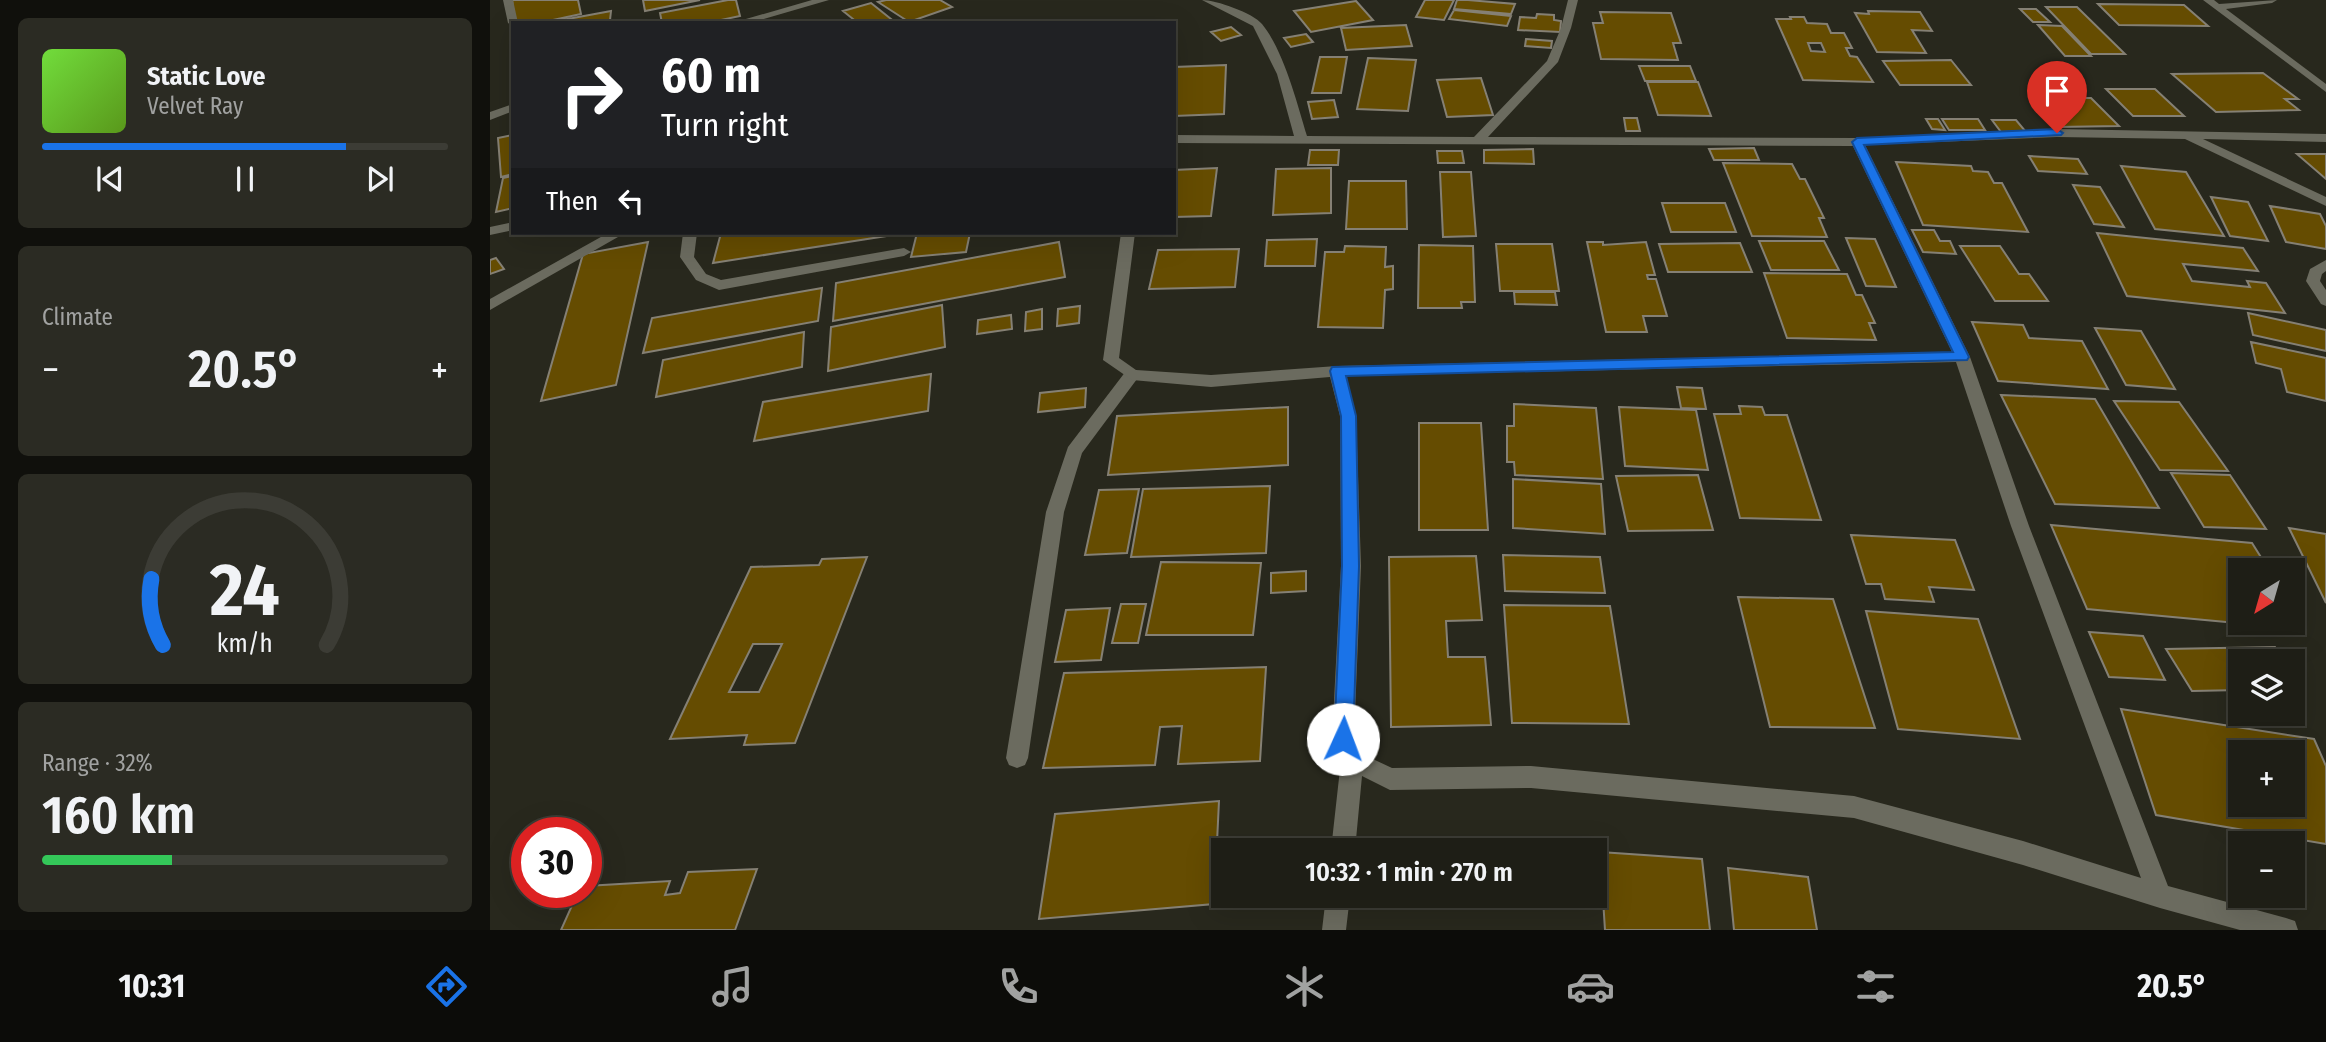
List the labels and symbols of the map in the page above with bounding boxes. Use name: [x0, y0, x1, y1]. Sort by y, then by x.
pin: [2027, 61, 2087, 133]
north arrow: [2228, 558, 2305, 635]
position arrow: [1306, 702, 1380, 776]
speed limit sign: 30: [511, 817, 602, 908]

